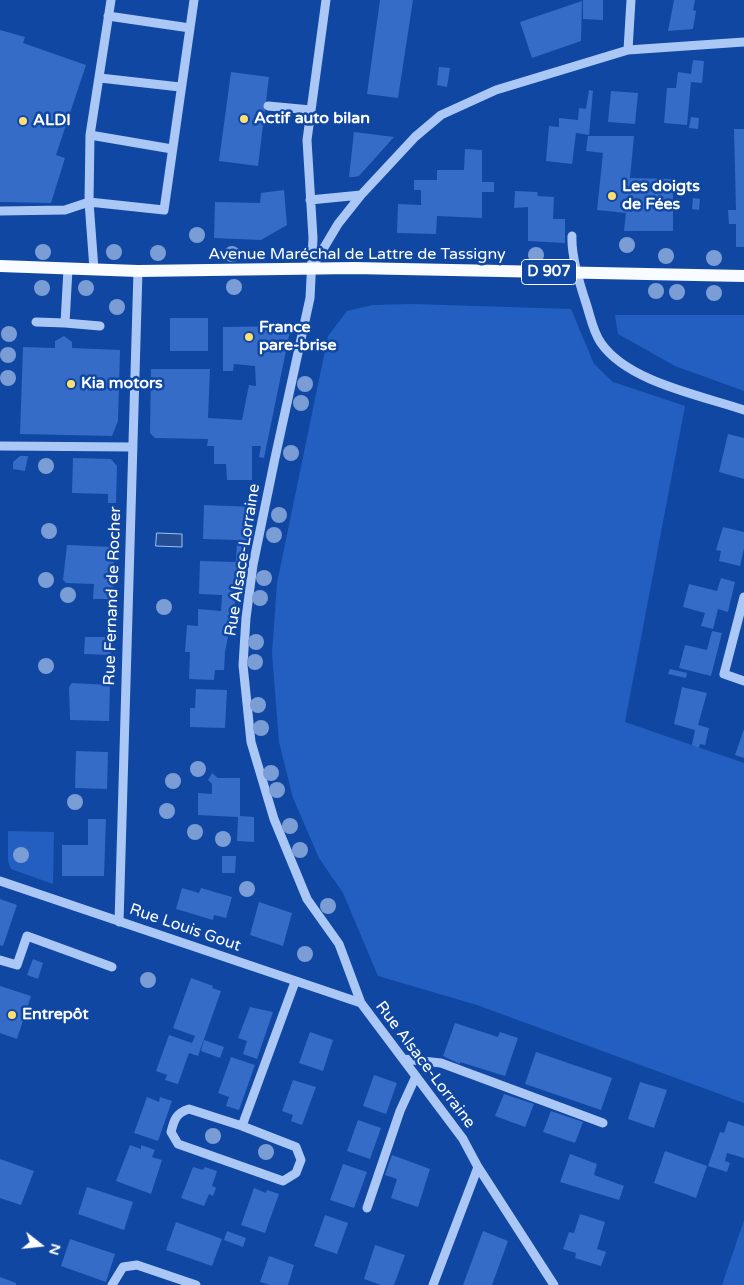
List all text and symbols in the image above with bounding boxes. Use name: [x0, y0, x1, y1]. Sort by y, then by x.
place label: Actif auto bilan: [254, 109, 370, 129]
place label: ALDI: [33, 111, 71, 131]
marker: Actif auto bilan: [238, 113, 250, 125]
marker: ALDI: [17, 115, 29, 127]
place label: Les doigts de Fées: [622, 177, 700, 215]
marker: Les doigts de Fées: [606, 190, 618, 202]
street label: Avenue Maréchal de Lattre de Tassigny: [208, 245, 506, 265]
road number: D 907: [522, 260, 576, 284]
place label: France pare-brise: [259, 318, 337, 356]
marker: France pare-brise: [243, 331, 255, 343]
place label: Kia motors: [81, 374, 163, 394]
marker: Kia motors: [65, 378, 77, 390]
street label: Rue Alsace-Lorraine: [221, 483, 265, 637]
street label: Rue Fernand de Rocher: [100, 506, 126, 686]
street label: Rue Louis Gout: [127, 900, 243, 956]
street label: Rue Alsace-Lorraine: [371, 998, 479, 1132]
place label: Entrepôt: [22, 1005, 89, 1025]
marker: Entrepôt: [6, 1009, 18, 1021]
north arrow: [15, 1220, 65, 1270]
text: N: [45, 1242, 65, 1257]

